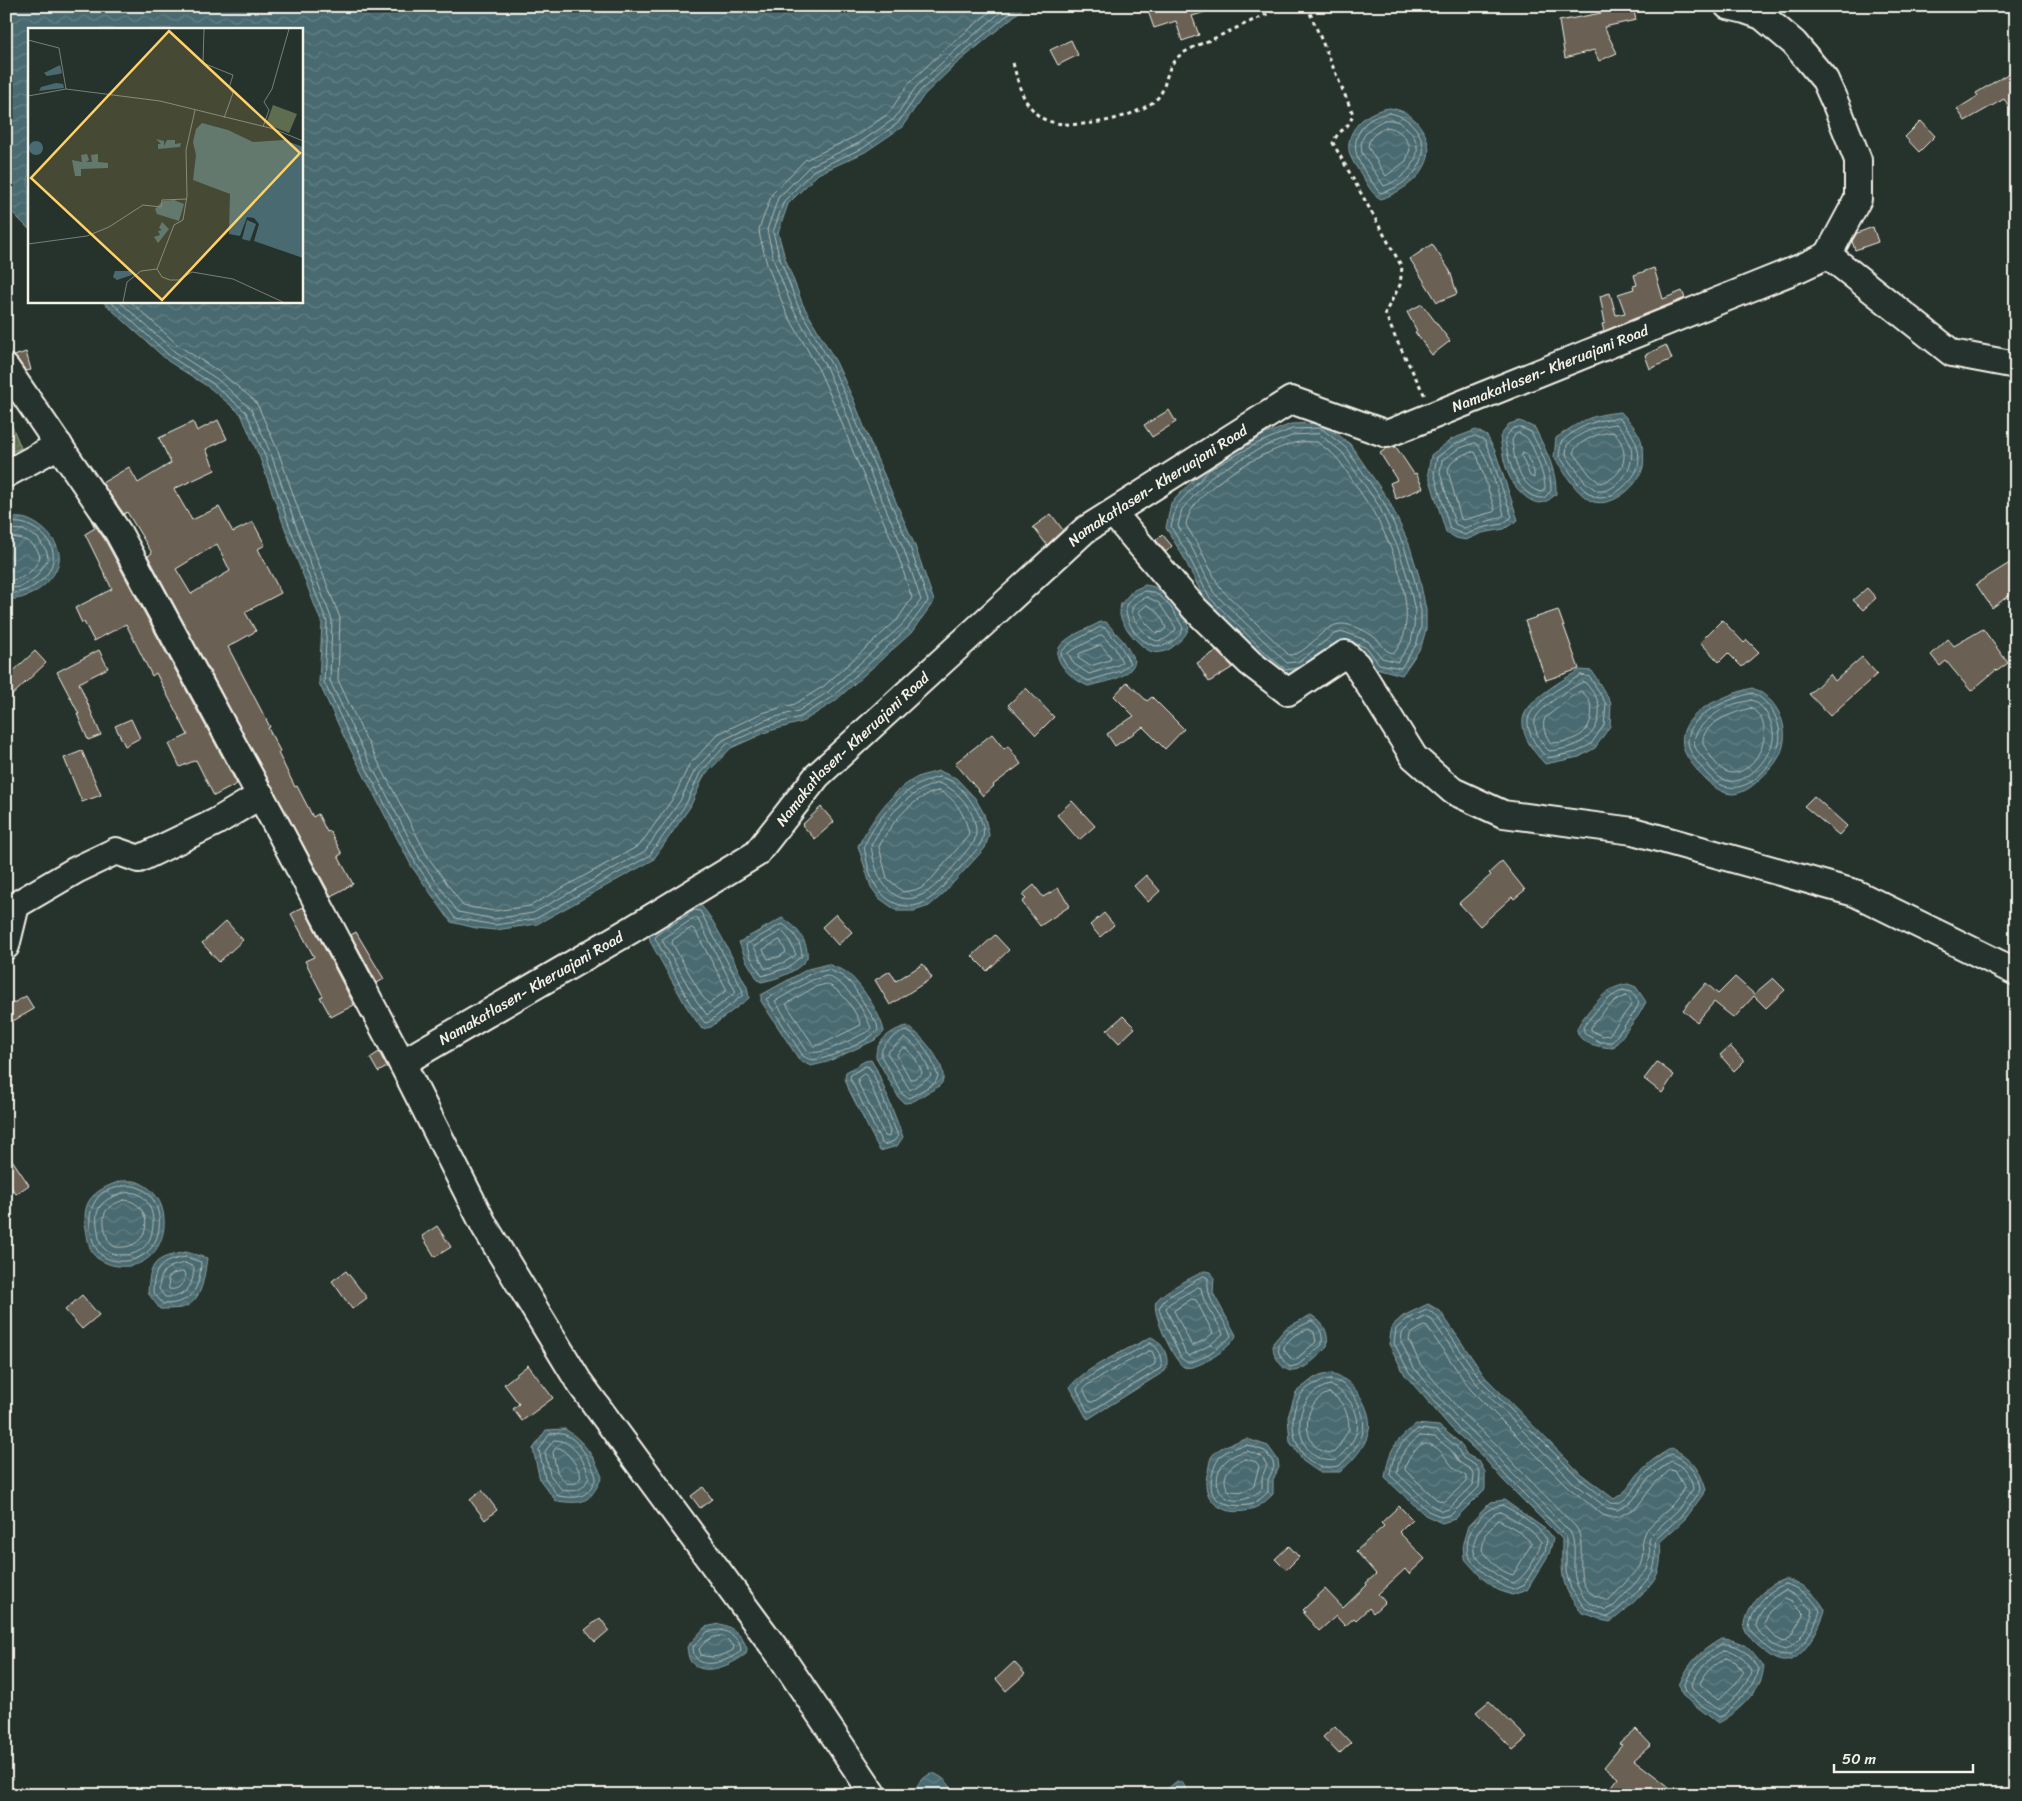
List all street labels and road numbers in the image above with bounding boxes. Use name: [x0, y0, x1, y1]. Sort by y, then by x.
street label: Namakatlasen- Kheruajani Road: [1448, 317, 1653, 420]
street label: Namakatlasen- Kheruajani Road: [1061, 417, 1254, 553]
street label: Namakatlasen- Kheruajani Road: [769, 665, 936, 832]
street label: Namakatlasen- Kheruajani Road: [433, 924, 629, 1052]

